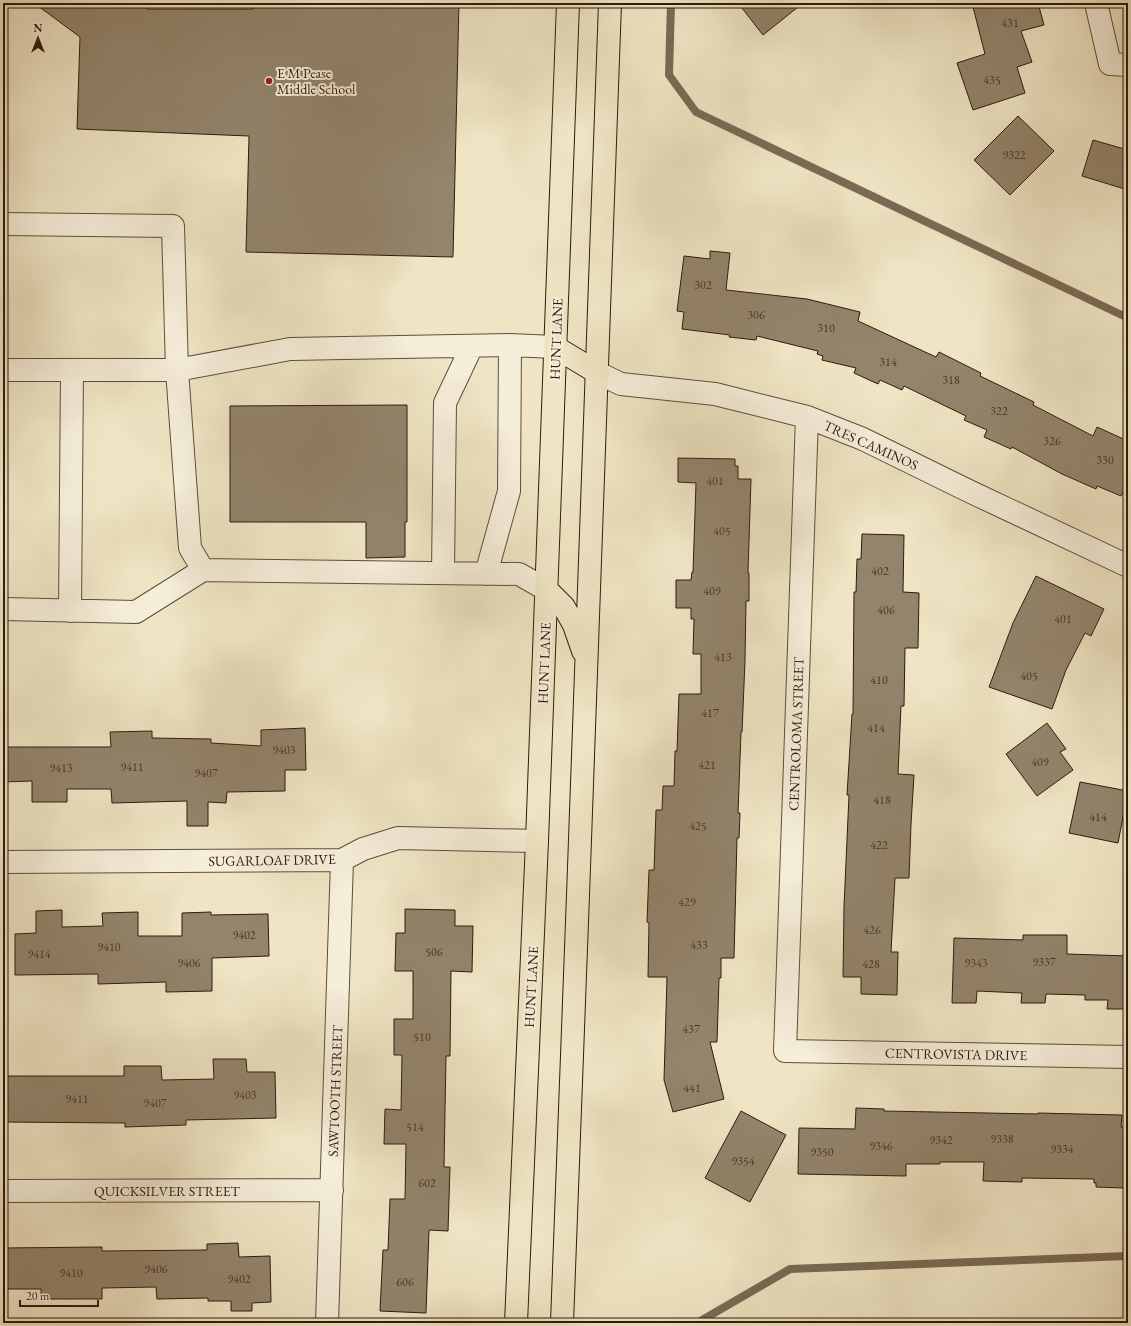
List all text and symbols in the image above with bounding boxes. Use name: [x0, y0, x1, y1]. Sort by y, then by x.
house number: 431: [1001, 15, 1019, 31]
north arrow: [18, 18, 58, 58]
text: N: [34, 21, 43, 35]
place label: E M Pease Middle School: [277, 64, 356, 98]
house number: 435: [983, 72, 1001, 88]
marker: E M Pease Middle School: [264, 76, 274, 86]
house number: 9322: [1002, 147, 1026, 163]
house number: 302: [694, 277, 712, 293]
street label: HUNT LANE: [546, 298, 566, 380]
house number: 306: [747, 307, 765, 323]
house number: 310: [817, 320, 835, 336]
house number: 314: [879, 354, 897, 370]
house number: 318: [942, 372, 960, 388]
house number: 322: [990, 403, 1008, 419]
street label: TRES CAMINOS: [821, 416, 921, 474]
house number: 326: [1043, 433, 1061, 449]
house number: 330: [1096, 452, 1114, 468]
house number: 401: [706, 473, 724, 489]
house number: 405: [713, 523, 731, 539]
house number: 402: [871, 563, 889, 579]
house number: 409: [703, 583, 721, 599]
house number: 406: [877, 602, 895, 618]
house number: 401: [1054, 611, 1072, 627]
street label: HUNT LANE: [534, 622, 554, 704]
house number: 413: [714, 649, 732, 665]
street label: CENTROLOMA STREET: [784, 656, 808, 811]
house number: 405: [1020, 668, 1038, 684]
house number: 410: [870, 672, 888, 688]
house number: 417: [701, 705, 719, 721]
house number: 414: [867, 720, 885, 736]
house number: 9403: [272, 742, 296, 758]
house number: 409: [1031, 754, 1049, 770]
house number: 421: [698, 757, 716, 773]
house number: 9411: [120, 759, 144, 775]
house number: 9413: [49, 760, 73, 776]
house number: 9407: [194, 765, 218, 781]
house number: 418: [873, 792, 891, 808]
house number: 414: [1089, 809, 1107, 825]
house number: 425: [689, 818, 707, 834]
house number: 422: [870, 837, 888, 853]
street label: SUGARLOAF DRIVE: [208, 850, 336, 870]
house number: 429: [678, 894, 696, 910]
house number: 426: [863, 922, 881, 938]
house number: 9402: [232, 927, 256, 943]
house number: 433: [690, 937, 708, 953]
house number: 9410: [97, 939, 121, 955]
house number: 506: [425, 944, 443, 960]
house number: 9414: [27, 946, 51, 962]
street label: HUNT LANE: [520, 946, 542, 1028]
house number: 9337: [1032, 954, 1056, 970]
house number: 9406: [177, 955, 201, 971]
house number: 9343: [964, 955, 988, 971]
house number: 428: [862, 956, 880, 972]
house number: 437: [682, 1021, 700, 1037]
street label: SAWTOOTH STREET: [324, 1024, 346, 1157]
house number: 510: [413, 1029, 431, 1045]
street label: CENTROVISTA DRIVE: [885, 1044, 1027, 1064]
house number: 441: [683, 1080, 701, 1096]
house number: 9403: [233, 1087, 257, 1103]
house number: 9411: [65, 1091, 89, 1107]
house number: 9407: [143, 1095, 167, 1111]
house number: 514: [406, 1119, 424, 1135]
house number: 9338: [990, 1131, 1014, 1147]
house number: 9342: [929, 1132, 953, 1148]
house number: 9346: [869, 1138, 893, 1154]
house number: 9334: [1050, 1141, 1074, 1157]
house number: 9350: [810, 1144, 834, 1160]
house number: 9354: [731, 1153, 755, 1169]
house number: 602: [418, 1175, 436, 1191]
street label: QUICKSILVER STREET: [94, 1182, 241, 1200]
house number: 9406: [144, 1261, 168, 1277]
house number: 9410: [59, 1265, 83, 1281]
house number: 9402: [227, 1271, 251, 1287]
house number: 606: [396, 1274, 414, 1290]
scale bar: [20, 1282, 98, 1308]
text: 20 m: [26, 1288, 50, 1304]

